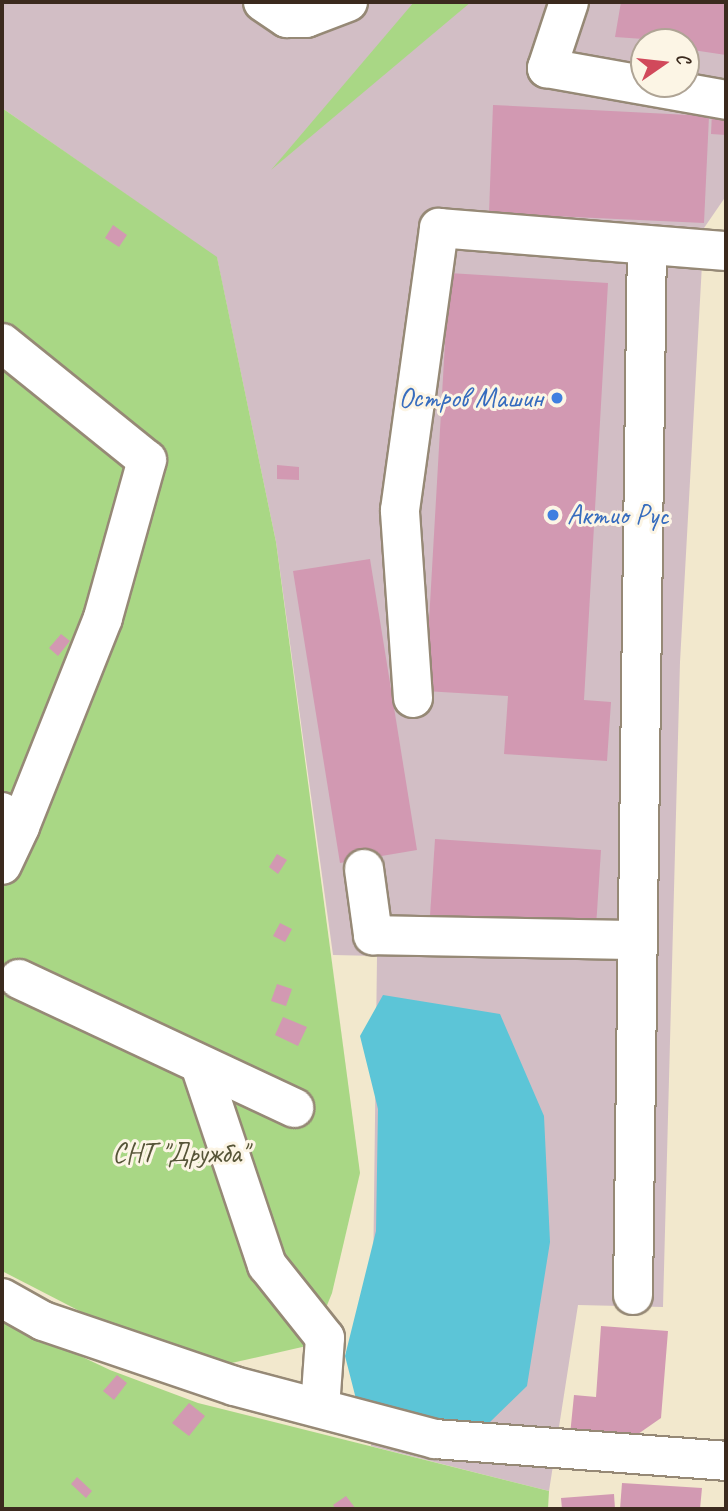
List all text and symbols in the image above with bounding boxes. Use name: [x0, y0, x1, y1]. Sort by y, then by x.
north arrow: [630, 28, 700, 98]
text: С: [671, 51, 696, 66]
place label: Остров Машин: [394, 381, 543, 415]
marker: Остров Машин: [549, 390, 565, 406]
place label: Актио Рус: [567, 498, 668, 532]
marker: Актио Рус: [545, 507, 561, 523]
park label: СНТ "Дружба": [112, 1136, 248, 1170]

